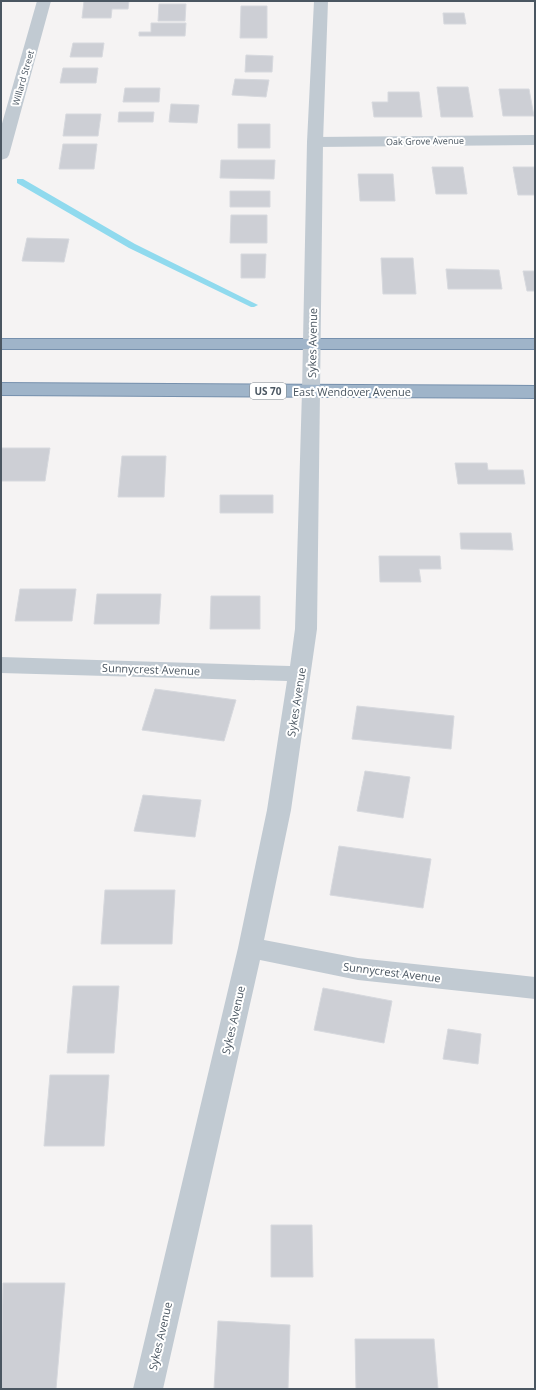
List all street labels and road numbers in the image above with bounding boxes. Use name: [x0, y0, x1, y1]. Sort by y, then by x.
street label: Willard Street: [9, 49, 37, 107]
street label: Oak Grove Avenue: [386, 134, 464, 148]
street label: Sykes Avenue: [304, 308, 320, 378]
road number: US 70: [250, 383, 286, 399]
street label: East Wendover Avenue: [293, 384, 411, 399]
street label: Sunnycrest Avenue: [102, 660, 200, 678]
street label: Sykes Avenue: [283, 666, 309, 738]
street label: Sunnycrest Avenue: [342, 959, 442, 985]
street label: Sykes Avenue: [218, 984, 248, 1056]
street label: Sykes Avenue: [145, 1300, 175, 1372]

